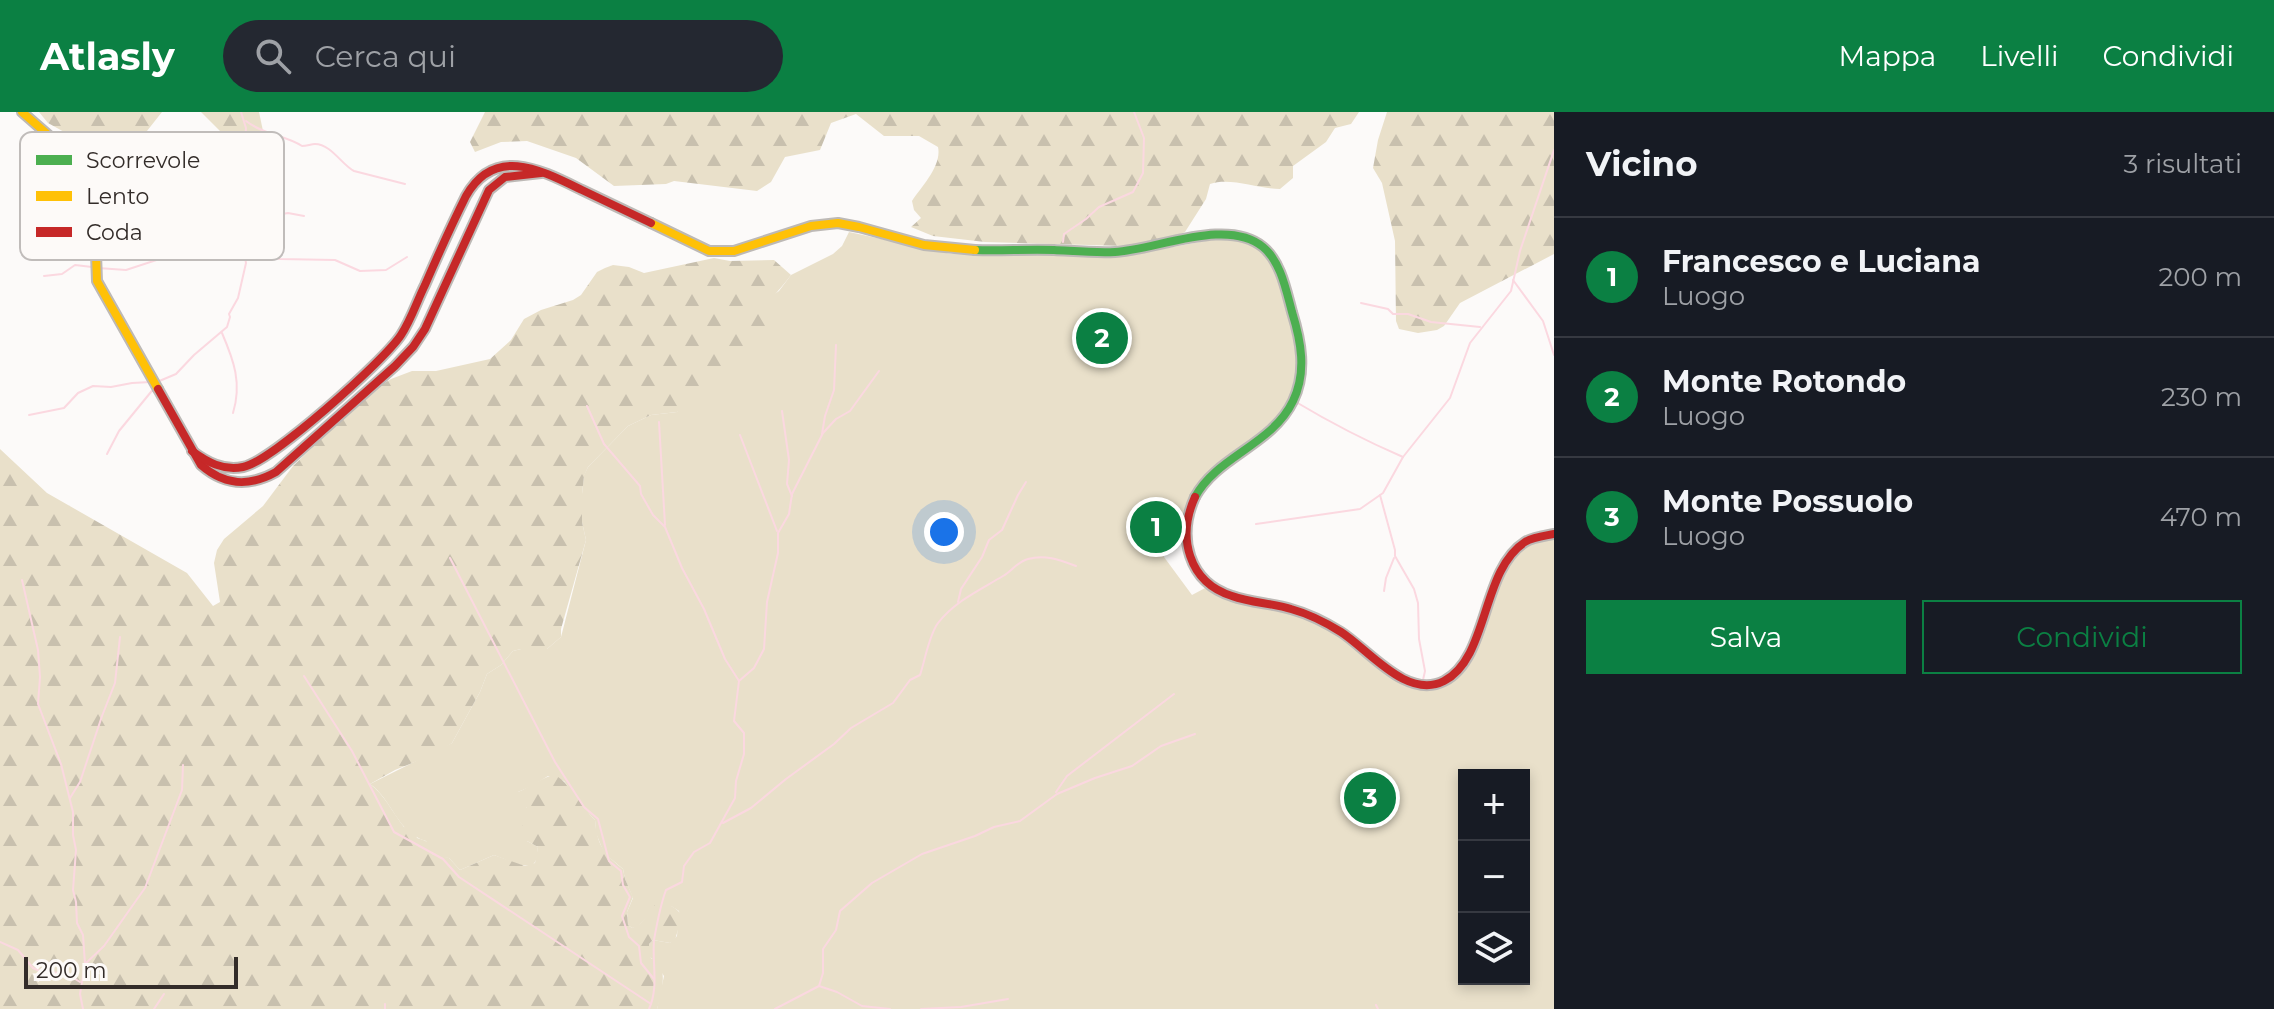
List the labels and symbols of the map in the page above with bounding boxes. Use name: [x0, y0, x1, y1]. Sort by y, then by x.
legend: [20, 132, 284, 260]
text: Scorrevole: [86, 147, 200, 174]
text: Lento: [86, 183, 149, 210]
text: Coda: [86, 219, 143, 246]
pin: 2: [1076, 308, 1128, 368]
pin: 1: [1130, 497, 1182, 557]
your location: [924, 512, 964, 552]
pin: 3: [1344, 768, 1396, 828]
scale bar: [24, 953, 238, 989]

